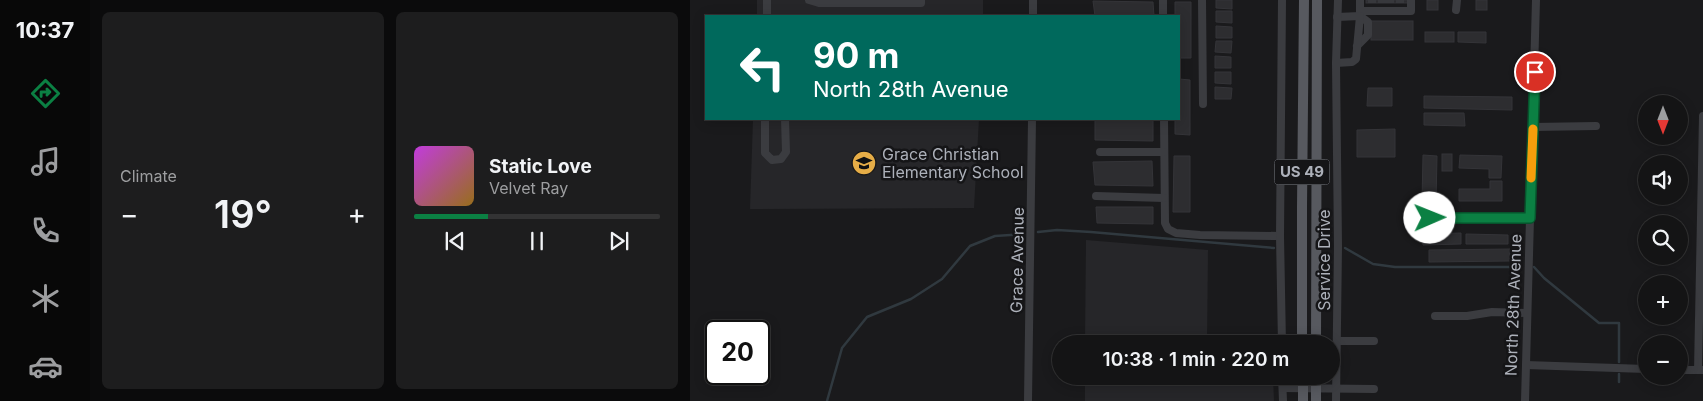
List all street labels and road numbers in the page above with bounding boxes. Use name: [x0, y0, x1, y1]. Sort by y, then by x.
road number: US 49: [1274, 160, 1330, 184]
street label: Grace Avenue: [1006, 207, 1028, 313]
street label: Service Drive: [1314, 209, 1334, 311]
street label: North 28th Avenue: [1501, 234, 1525, 376]

